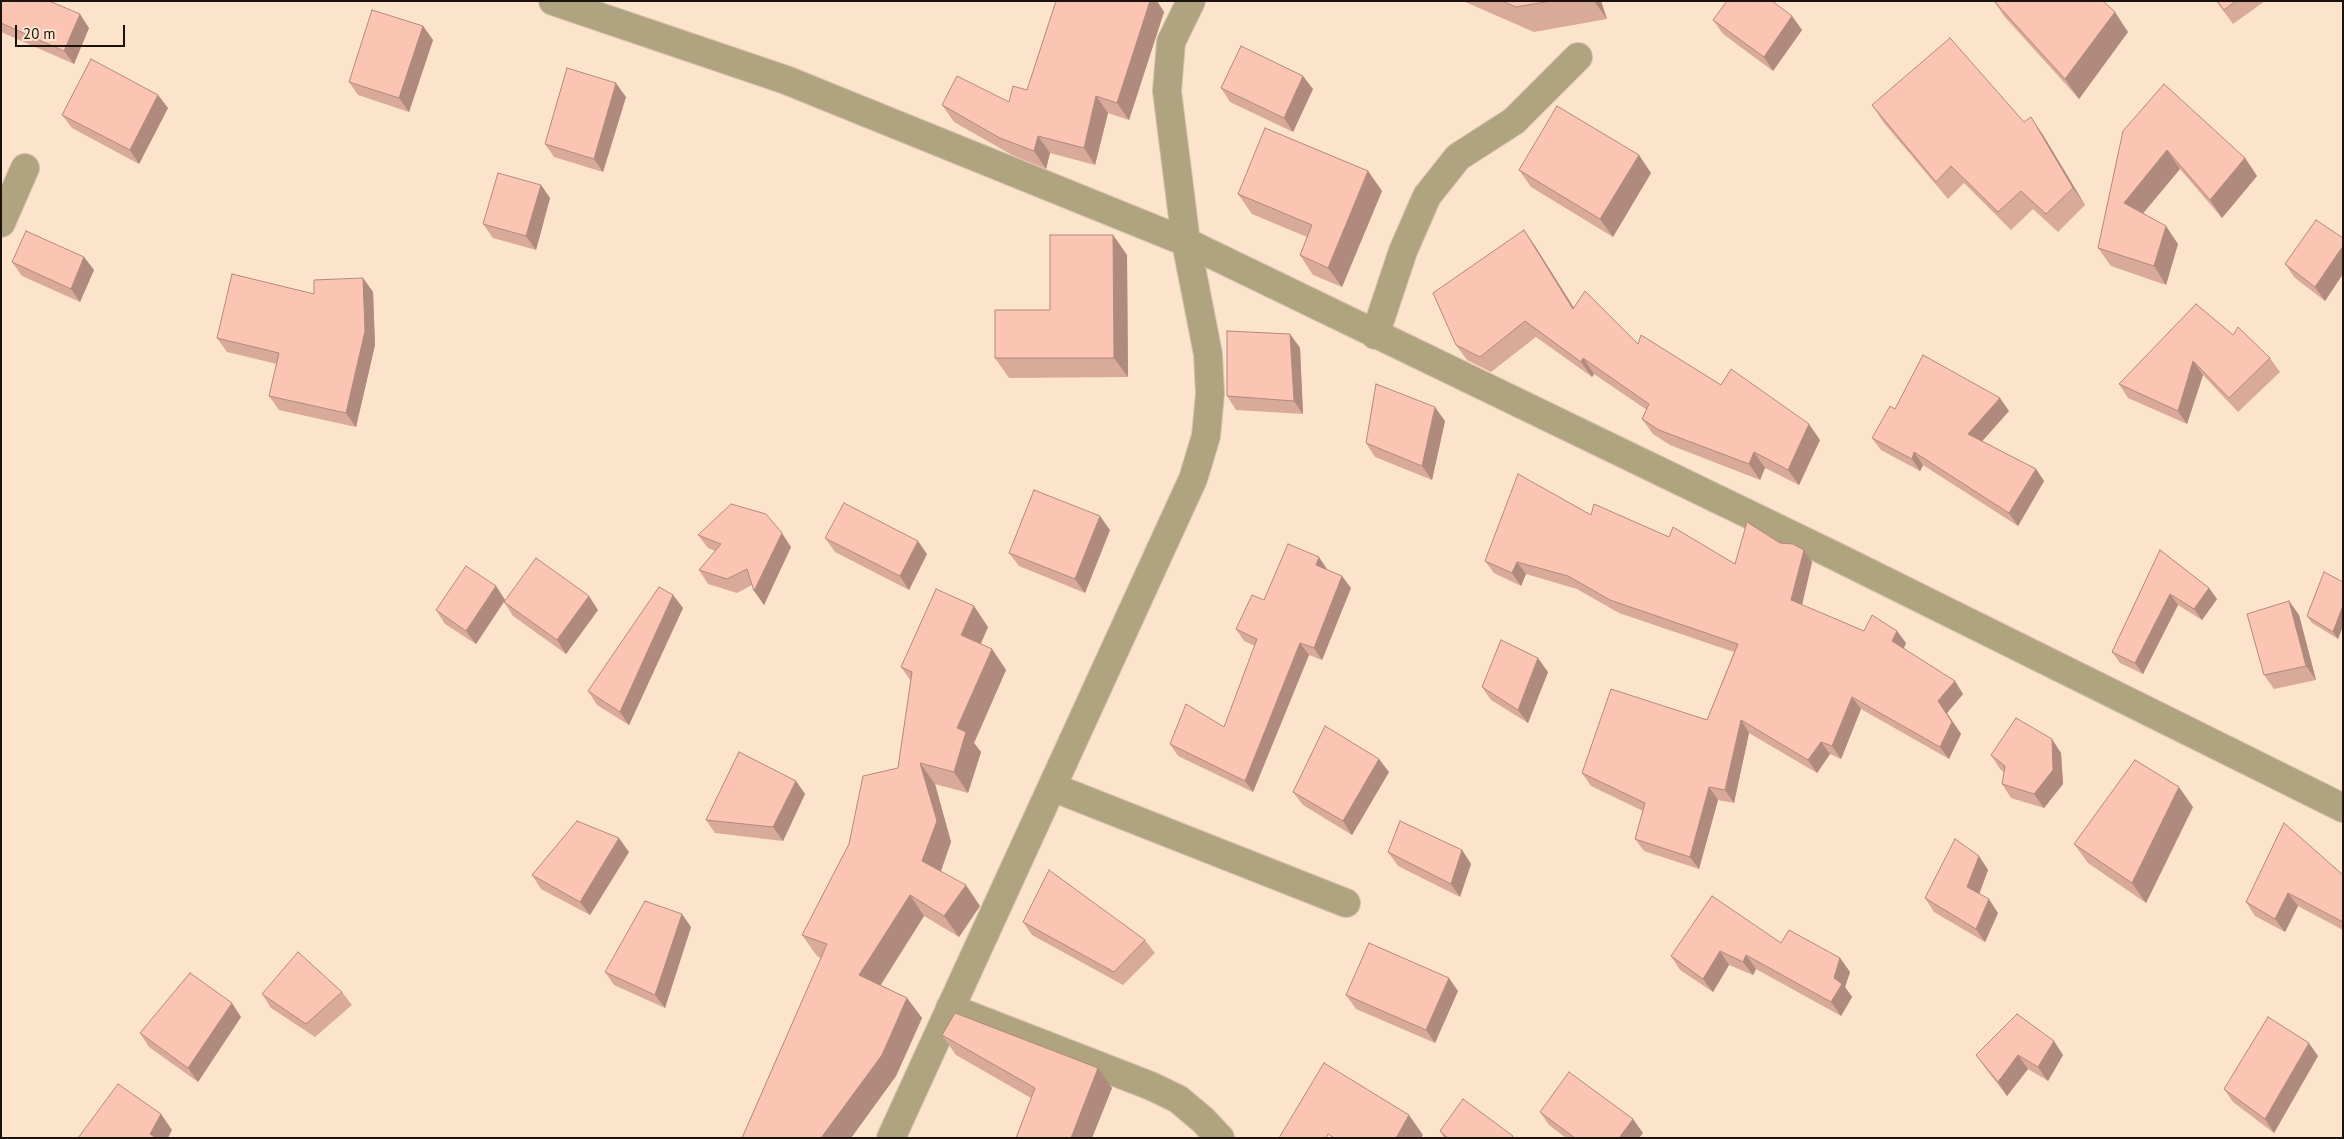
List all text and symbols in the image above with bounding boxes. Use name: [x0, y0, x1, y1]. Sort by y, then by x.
scale bar: [18, 15, 128, 47]
text: 20 m: [23, 24, 56, 43]

